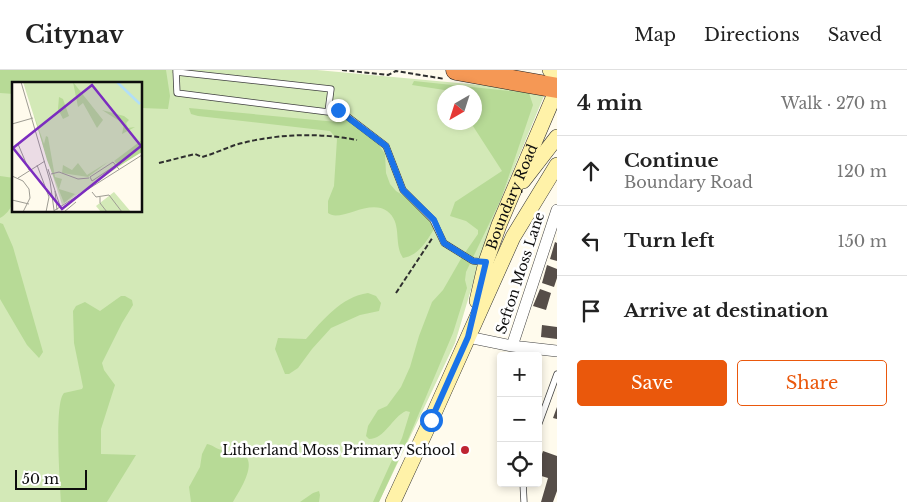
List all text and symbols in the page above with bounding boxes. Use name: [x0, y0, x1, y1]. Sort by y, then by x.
text: Citynav: [25, 20, 124, 49]
text: Map: [634, 24, 676, 46]
text: Directions: [704, 24, 800, 46]
text: Saved: [828, 24, 882, 46]
inset map: [12, 82, 142, 212]
north arrow: [437, 85, 482, 130]
text: 4 min: [577, 90, 643, 116]
text: Walk · 270 m: [781, 93, 887, 113]
route end: [327, 99, 350, 122]
street label: Boundary Road: [482, 141, 542, 252]
text: Continue: [624, 149, 719, 172]
icon: ahead: [577, 157, 605, 185]
text: 120 m: [837, 161, 887, 181]
text: Boundary Road: [624, 172, 753, 192]
street label: Sefton Moss Lane: [492, 210, 548, 336]
icon: left: [577, 227, 605, 255]
text: Turn left: [624, 229, 715, 252]
text: 150 m: [838, 231, 887, 251]
icon: arrive: [577, 297, 605, 325]
text: Arrive at destination: [624, 299, 828, 322]
map controls: [497, 352, 542, 487]
button: +: [497, 352, 542, 397]
button: Save: [577, 360, 727, 406]
button: Share: [737, 360, 887, 406]
button: −: [497, 397, 542, 442]
route start: [420, 409, 443, 432]
place label: Litherland Moss Primary School: [222, 441, 455, 459]
button: locate: [497, 442, 542, 487]
marker: Litherland Moss Primary School: [459, 444, 471, 456]
scale bar: [15, 467, 88, 490]
text: 50 m: [22, 470, 59, 488]

